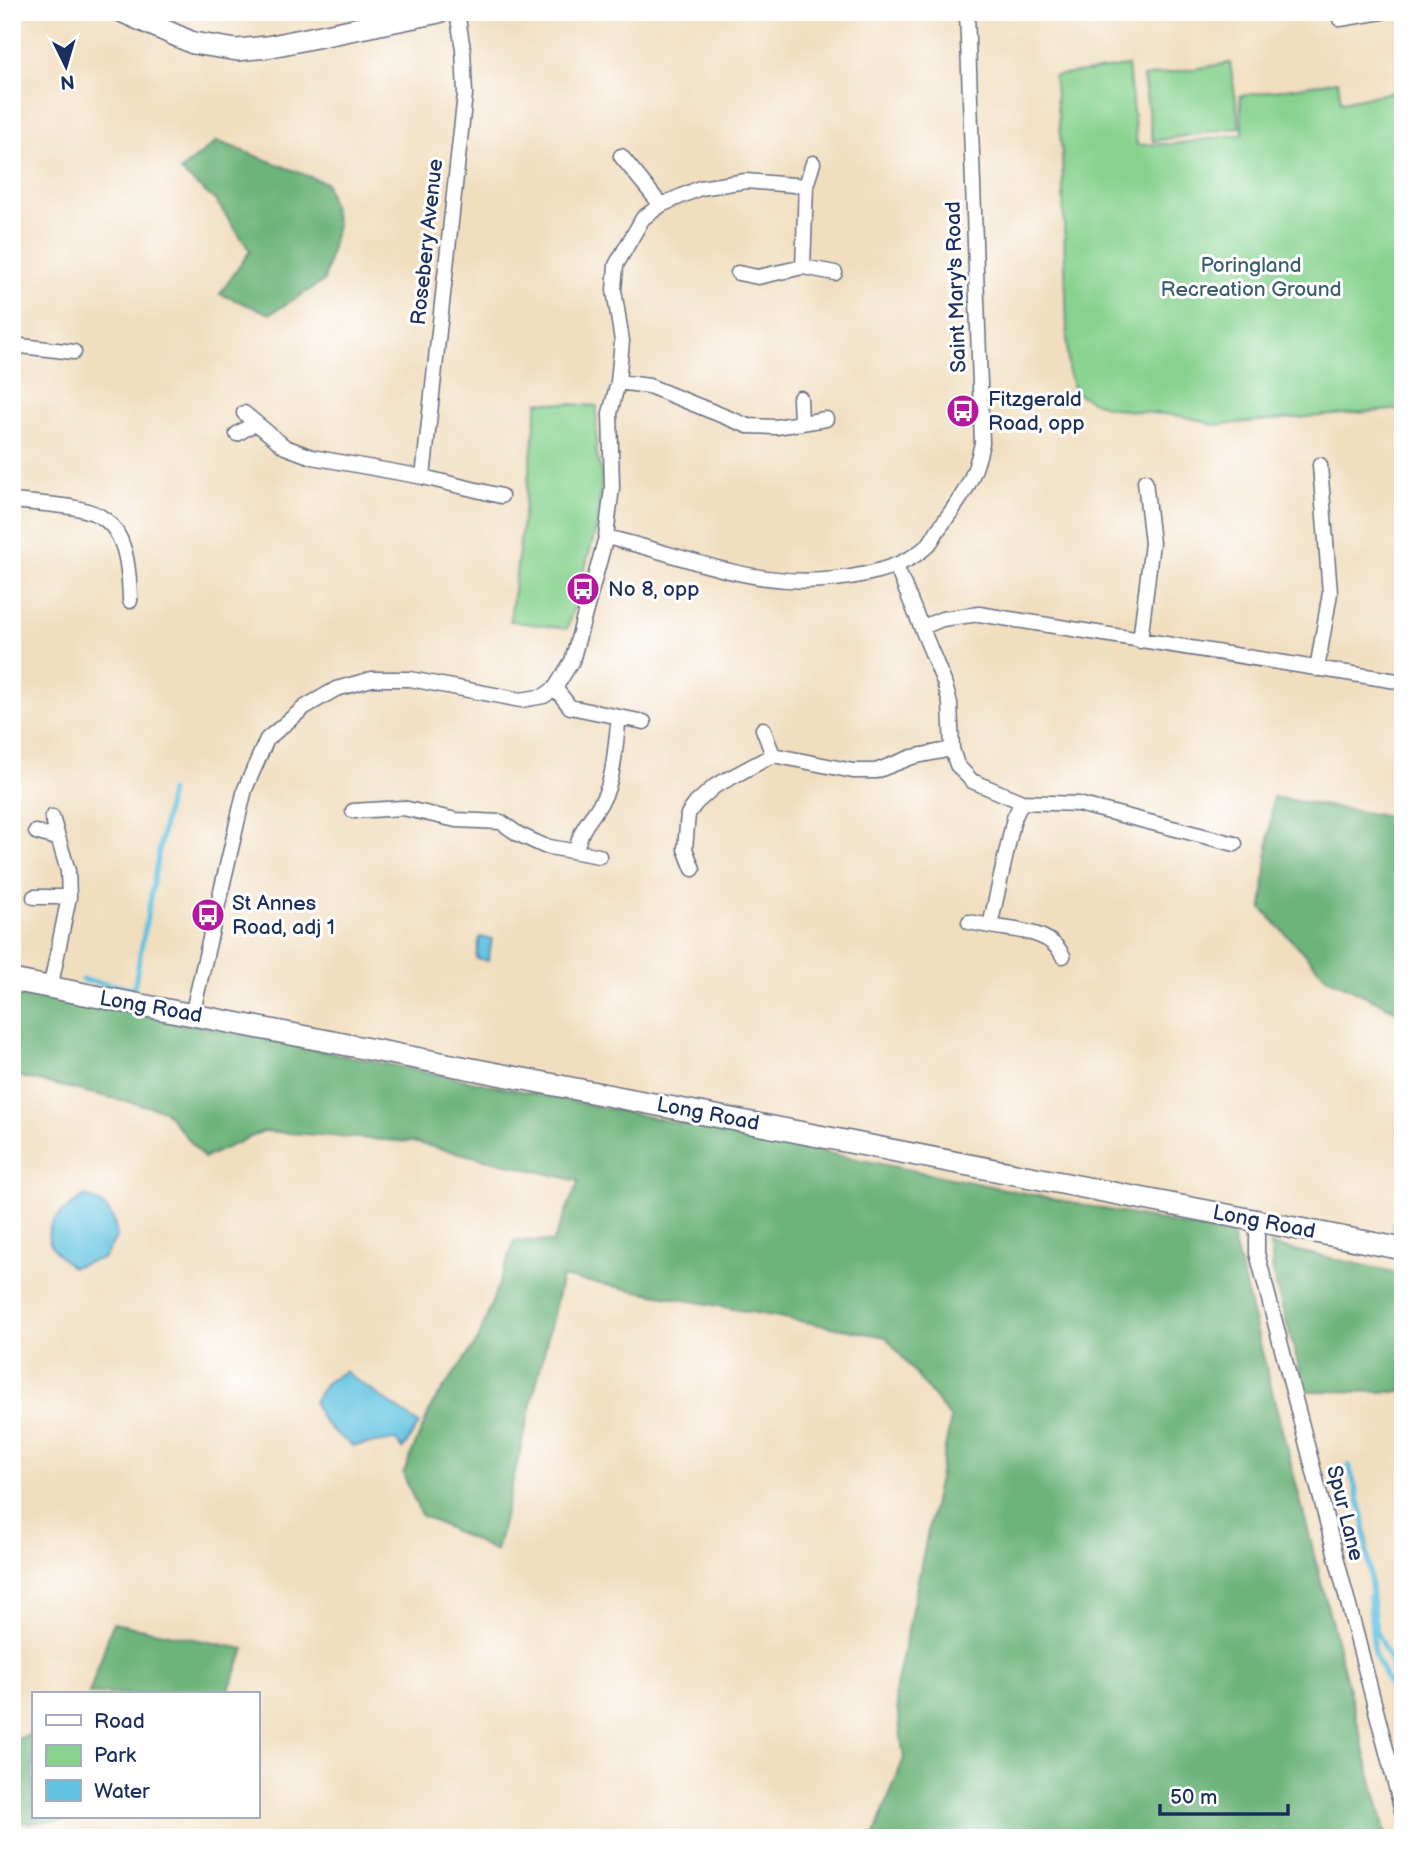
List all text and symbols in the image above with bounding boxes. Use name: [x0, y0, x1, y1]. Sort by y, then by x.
north arrow: [32, 32, 102, 102]
text: N: [59, 69, 75, 94]
street label: Rosebery Avenue: [406, 158, 448, 326]
street label: Saint Mary's Road: [941, 201, 971, 373]
park label: Poringland Recreation Ground: [1160, 253, 1342, 302]
place label: Fitzgerald Road, opp: [988, 387, 1085, 436]
bus stop icon: Fitzgerald Road, opp: [944, 392, 982, 430]
bus stop icon: No 8, opp: [564, 570, 602, 608]
place label: No 8, opp: [608, 577, 699, 602]
place label: St Annes Road, adj 1: [232, 891, 335, 940]
bus stop icon: St Annes Road, adj 1: [189, 896, 227, 934]
street label: Long Road: [98, 986, 204, 1028]
street label: Long Road: [655, 1092, 761, 1136]
street label: Long Road: [1211, 1200, 1317, 1244]
street label: Spur Lane: [1321, 1463, 1369, 1563]
legend: [32, 1692, 259, 1818]
text: Road: [94, 1709, 145, 1734]
text: Park: [94, 1743, 137, 1768]
scale bar: [1160, 1773, 1287, 1817]
text: Water: [94, 1779, 150, 1804]
text: 50 m: [1170, 1785, 1217, 1810]

